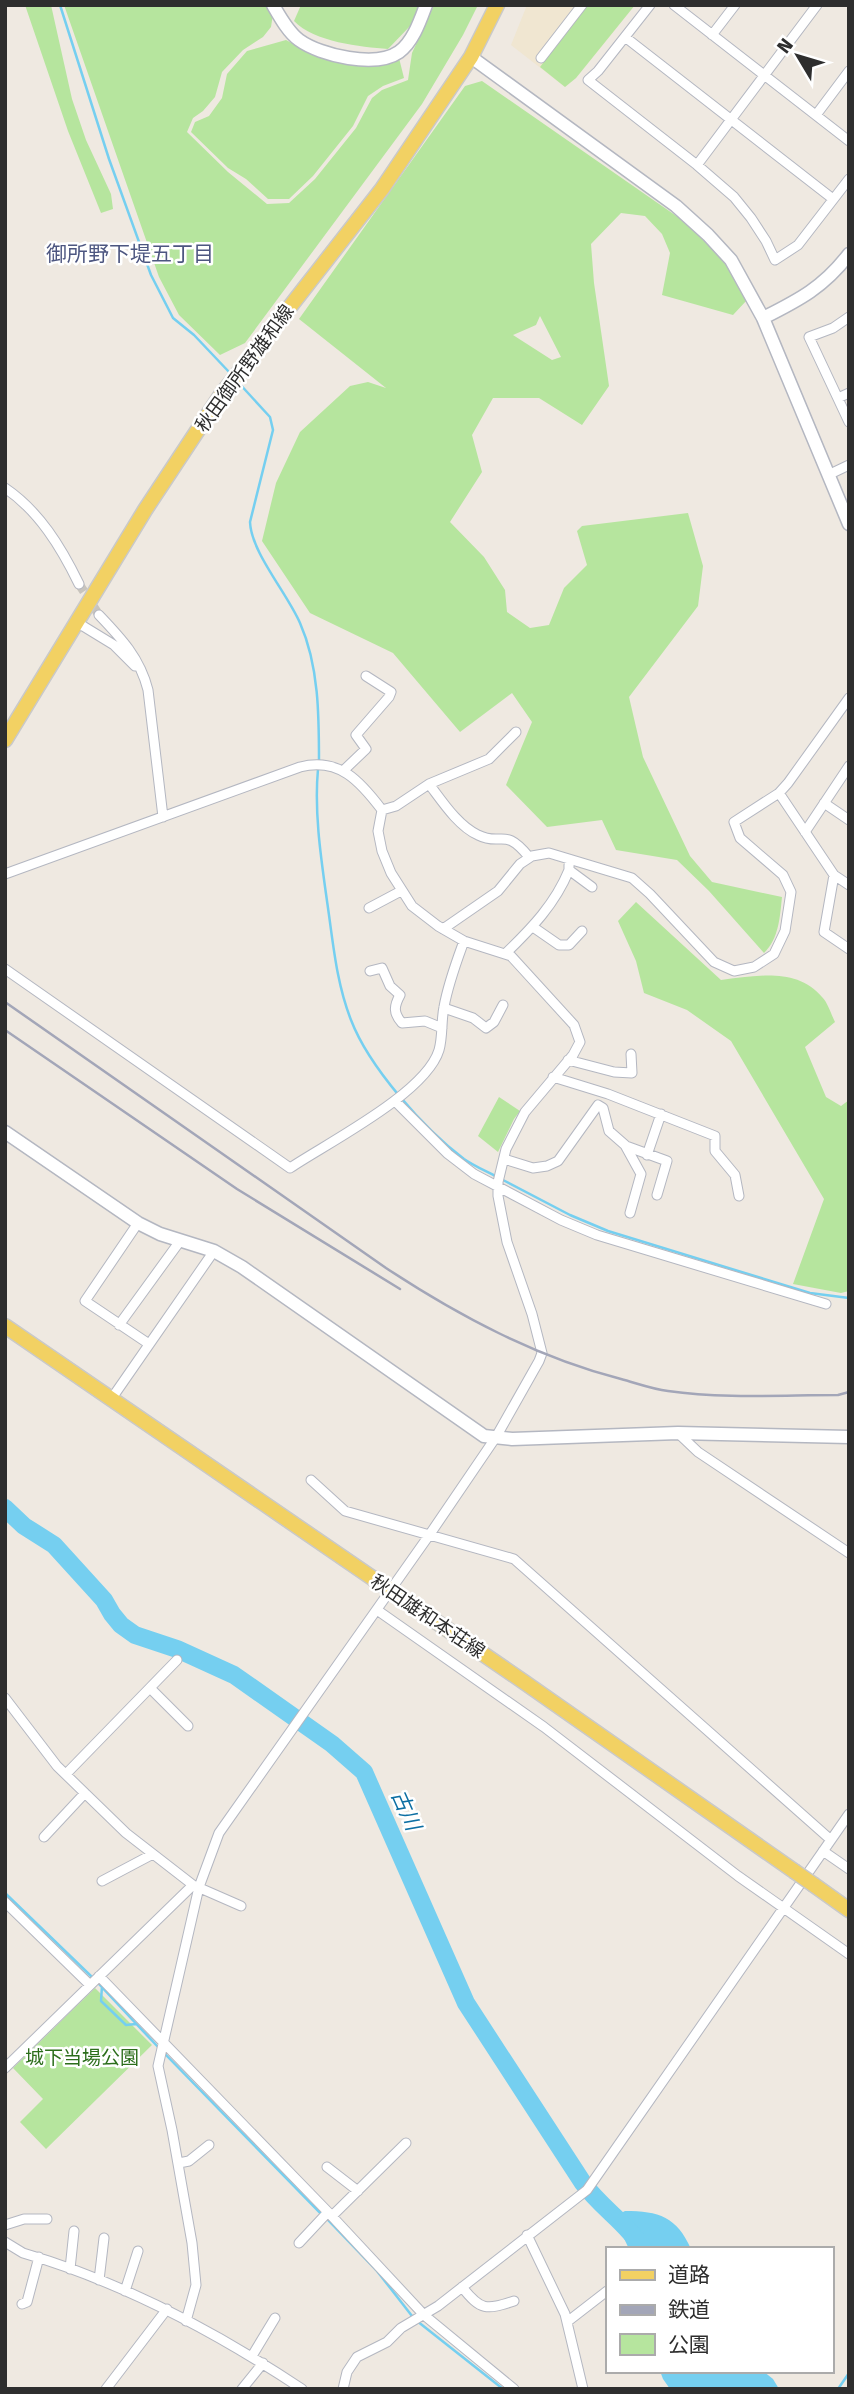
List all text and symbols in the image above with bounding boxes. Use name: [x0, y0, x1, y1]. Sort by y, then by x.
north arrow: [763, 21, 833, 91]
text: N: [772, 34, 798, 58]
district label: 御所野下堤五丁目: [46, 241, 214, 267]
street label: 秋田御所野雄和線: [190, 300, 298, 437]
street label: 秋田雄和本荘線: [366, 1570, 489, 1663]
water label: 古川: [386, 1786, 427, 1836]
park label: 城下当場公園: [25, 2046, 139, 2069]
legend: [606, 2247, 833, 2373]
text: 道路: [668, 2262, 710, 2288]
text: 鉄道: [668, 2297, 710, 2323]
text: 公園: [668, 2332, 710, 2358]

